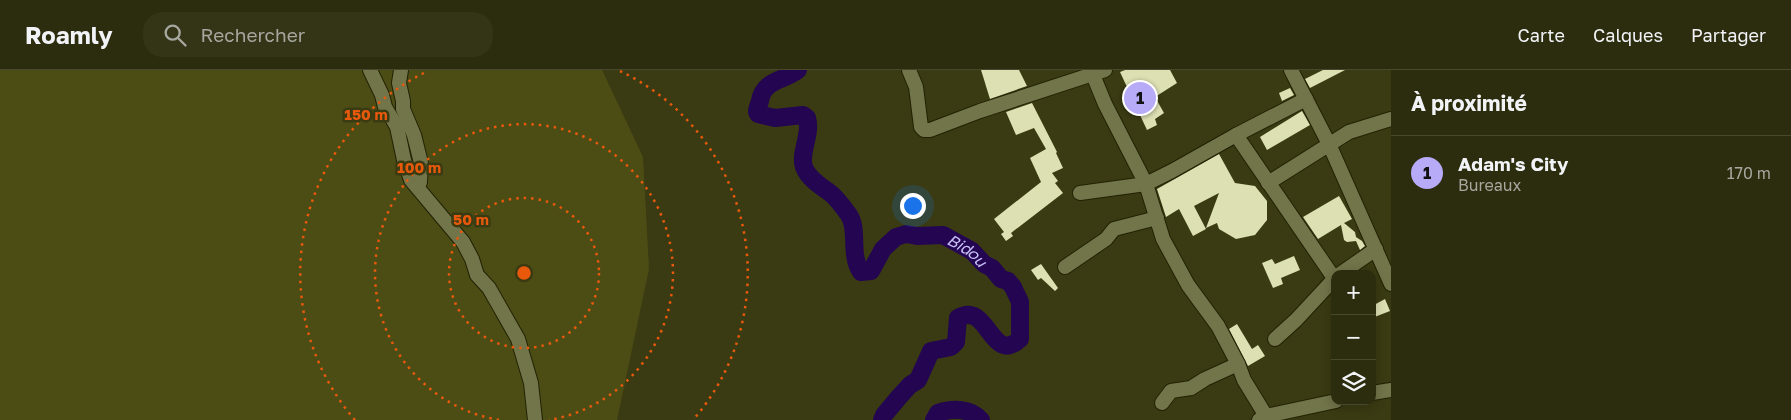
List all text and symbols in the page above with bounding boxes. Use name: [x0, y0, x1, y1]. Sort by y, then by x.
search box: [143, 12, 493, 57]
text: Roamly: [25, 20, 113, 49]
icon: search: [161, 21, 189, 49]
text: Rechercher: [201, 23, 305, 46]
text: Carte: [1518, 24, 1565, 46]
text: Calques: [1593, 24, 1663, 46]
text: Partager: [1691, 24, 1766, 46]
pin: 1: [1124, 79, 1156, 117]
text: À proximité: [1411, 90, 1527, 116]
text: 150 m: [344, 105, 388, 123]
text: Adam's City: [1458, 152, 1568, 175]
text: 100 m: [397, 158, 441, 176]
text: 1: [1423, 163, 1431, 183]
text: 170 m: [1727, 163, 1771, 183]
text: Bureaux: [1458, 175, 1521, 195]
your location: [900, 193, 926, 219]
text: 50 m: [453, 210, 489, 228]
water label: Bidou: [944, 229, 992, 272]
centre of rings: [515, 264, 533, 282]
map controls: [1331, 270, 1376, 405]
button: +: [1331, 270, 1376, 315]
button: −: [1331, 315, 1376, 360]
button: layers: [1331, 360, 1376, 405]

